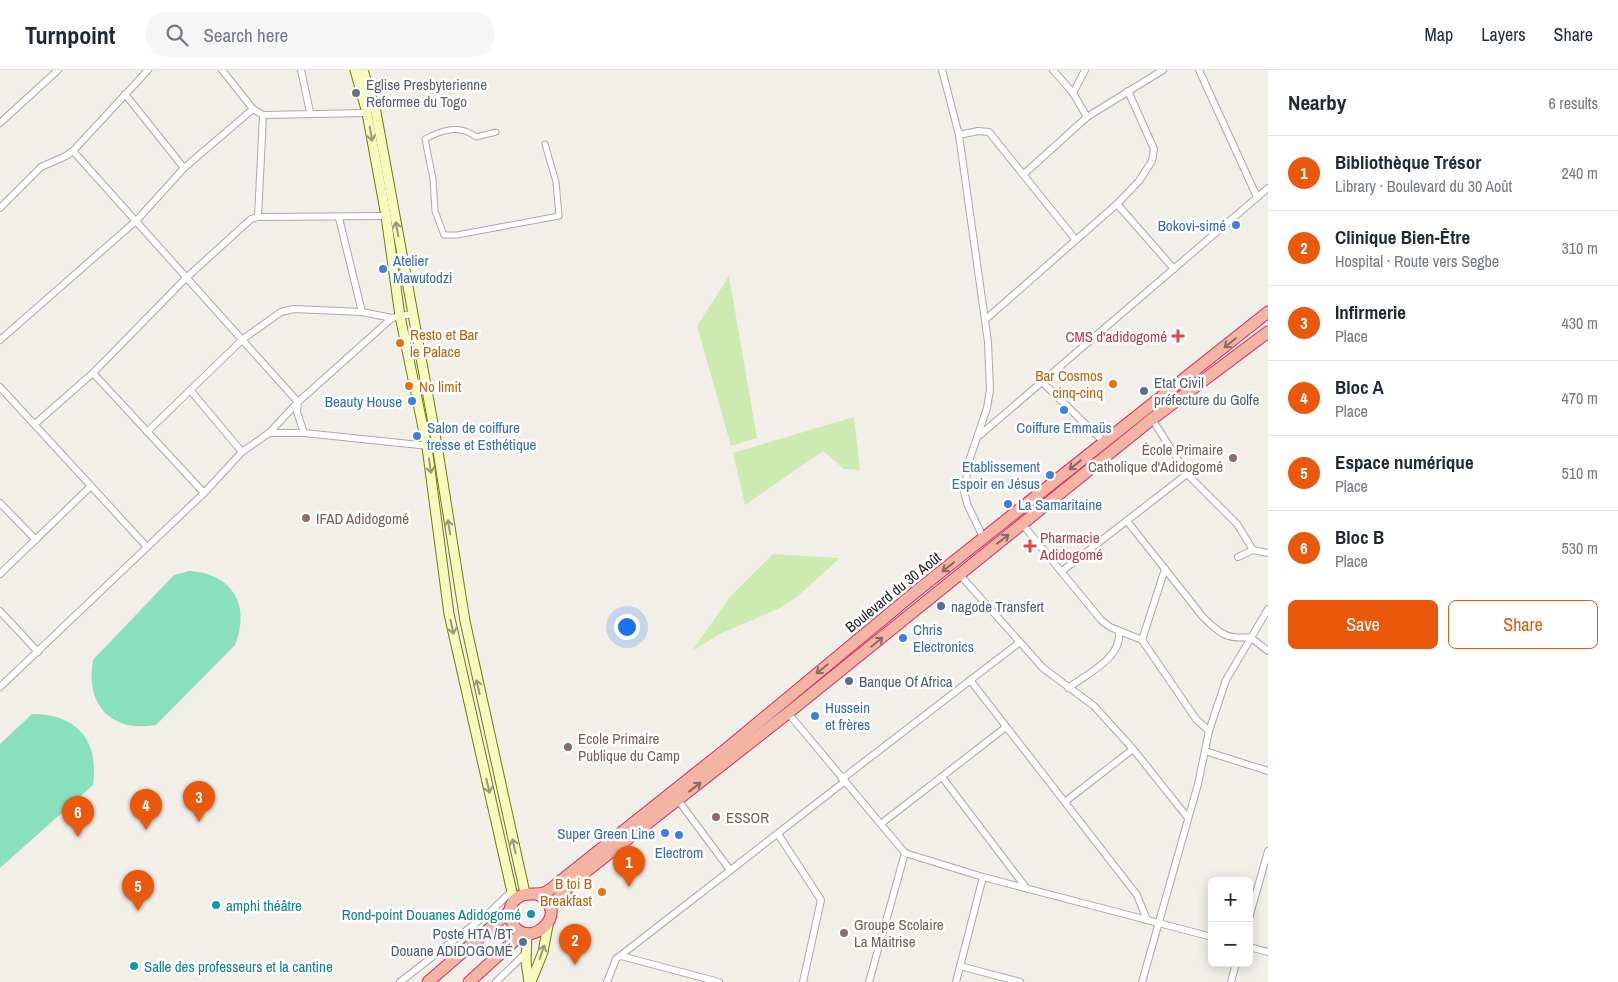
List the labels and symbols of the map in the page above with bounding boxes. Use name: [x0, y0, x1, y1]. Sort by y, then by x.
place label: Eglise Presbyterienne Reformee du Togo: [366, 74, 487, 112]
marker: Eglise Presbyterienne Reformee du Togo: [350, 87, 362, 99]
one-way arrow: [367, 126, 377, 142]
place label: Bokovi-simé: [1158, 215, 1226, 236]
marker: Bokovi-simé: [1230, 219, 1242, 231]
one-way arrow: [392, 222, 402, 238]
place label: Atelier Mawutodzi: [392, 250, 452, 288]
marker: Atelier Mawutodzi: [377, 263, 389, 275]
place label: Resto et Bar le Palace: [410, 324, 478, 362]
place label: CMS d'adidogomé: [1066, 326, 1167, 347]
marker: CMS d'adidogomé: [1171, 329, 1185, 343]
marker: Resto et Bar le Palace: [394, 337, 406, 349]
one-way arrow: [1224, 337, 1237, 348]
place label: Bar Cosmos cinq-cinq: [1035, 365, 1103, 403]
place label: Etat Civil préfecture du Golfe: [1154, 372, 1259, 410]
place label: No limit: [419, 376, 462, 397]
marker: Bar Cosmos cinq-cinq: [1107, 378, 1119, 390]
marker: No limit: [403, 380, 415, 392]
marker: Etat Civil préfecture du Golfe: [1138, 385, 1150, 397]
place label: Beauty House: [325, 391, 402, 412]
marker: Beauty House: [406, 395, 418, 407]
marker: Coiffure Emmaüs: [1058, 404, 1070, 416]
place label: Salon de coiffure tresse et Esthétique: [427, 417, 537, 455]
place label: Coiffure Emmaüs: [1016, 417, 1112, 438]
marker: Salon de coiffure tresse et Esthétique: [411, 430, 423, 442]
place label: École Primaire Catholique d'Adidogomé: [1088, 439, 1223, 477]
marker: École Primaire Catholique d'Adidogomé: [1227, 452, 1239, 464]
place label: Etablissement Espoir en Jésus: [952, 456, 1041, 494]
one-way arrow: [425, 458, 435, 474]
one-way arrow: [1068, 460, 1082, 470]
marker: Etablissement Espoir en Jésus: [1044, 469, 1056, 481]
place label: La Samaritaine: [1018, 494, 1102, 515]
marker: La Samaritaine: [1002, 498, 1014, 510]
place label: IFAD Adidogomé: [316, 508, 409, 529]
marker: IFAD Adidogomé: [300, 512, 312, 524]
one-way arrow: [444, 520, 454, 536]
place label: Pharmacie Adidogomé: [1039, 527, 1103, 565]
one-way arrow: [996, 534, 1009, 545]
marker: Pharmacie Adidogomé: [1024, 540, 1036, 552]
street label: Boulevard du 30 Août: [841, 546, 946, 637]
one-way arrow: [942, 561, 955, 572]
place label: nagode Transfert: [951, 596, 1045, 617]
marker: nagode Transfert: [935, 600, 947, 612]
your location: [614, 614, 640, 640]
one-way arrow: [448, 619, 458, 635]
place label: Chris Electronics: [913, 619, 974, 657]
marker: Chris Electronics: [897, 632, 909, 644]
one-way arrow: [870, 637, 883, 648]
one-way arrow: [816, 663, 829, 674]
place label: Banque Of Africa: [859, 671, 953, 692]
marker: Banque Of Africa: [843, 675, 855, 687]
one-way arrow: [473, 680, 482, 696]
place label: Hussein et frères: [825, 697, 870, 735]
marker: Hussein et frères: [809, 710, 821, 722]
place label: Ecole Primaire Publique du Camp: [578, 728, 680, 766]
marker: Ecole Primaire Publique du Camp: [562, 741, 574, 753]
one-way arrow: [484, 777, 493, 793]
pin: 3: [183, 781, 215, 822]
one-way arrow: [688, 782, 702, 792]
pin: 4: [130, 789, 162, 830]
pin: 6: [62, 796, 94, 837]
place label: ESSOR: [726, 807, 769, 828]
marker: ESSOR: [710, 811, 722, 823]
place label: Super Green Line: [557, 823, 655, 844]
marker: Super Green Line: [659, 827, 671, 839]
marker: Electrom: [673, 829, 685, 841]
one-way arrow: [509, 838, 518, 854]
place label: Electrom: [655, 842, 703, 863]
pin: 1: [613, 846, 645, 887]
pin: 5: [122, 870, 154, 911]
place label: B toi B Breakfast: [540, 873, 593, 911]
marker: B toi B Breakfast: [596, 886, 608, 898]
place label: amphi théâtre: [226, 895, 302, 916]
marker: amphi théâtre: [210, 899, 222, 911]
place label: Rond-point Douanes Adidogomé: [342, 904, 521, 925]
marker: Rond-point Douanes Adidogomé: [525, 908, 537, 920]
place label: Groupe Scolaire La Maitrise: [854, 914, 944, 952]
place label: Poste HTA /BT Douane ADIDOGOMÉ: [391, 923, 513, 961]
pin: 2: [559, 924, 591, 965]
marker: Groupe Scolaire La Maitrise: [838, 927, 850, 939]
marker: Poste HTA /BT Douane ADIDOGOMÉ: [517, 936, 529, 948]
one-way arrow: [538, 944, 548, 960]
place label: Salle des professeurs et la cantine: [144, 956, 333, 977]
marker: Salle des professeurs et la cantine: [128, 960, 140, 972]

